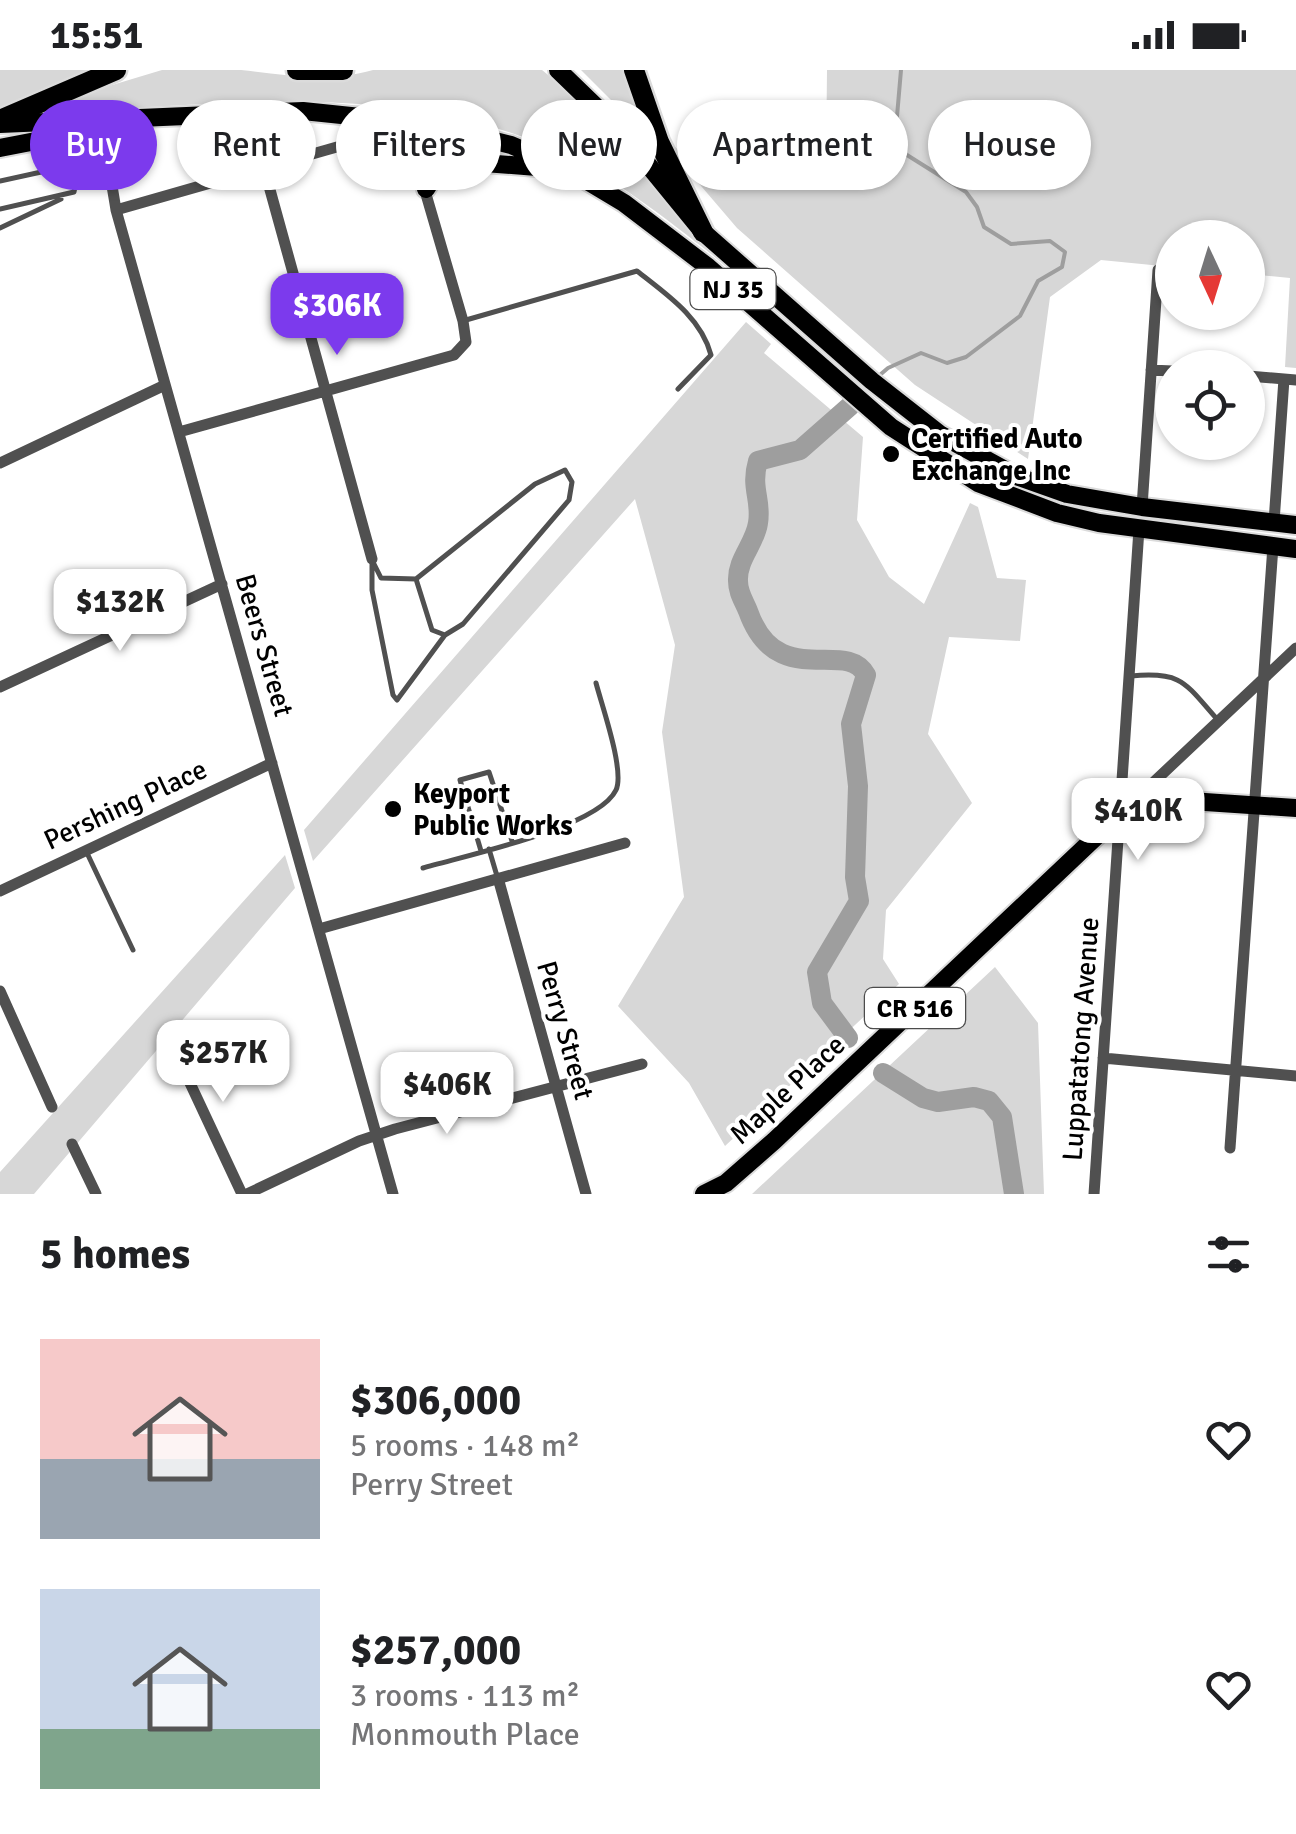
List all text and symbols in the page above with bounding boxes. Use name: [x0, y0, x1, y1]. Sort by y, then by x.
text: 15:51: [50, 12, 143, 59]
chip: Buy: [30, 100, 157, 190]
chip: Rent: [177, 100, 316, 190]
chip: Filters: [336, 100, 501, 190]
chip: New: [521, 100, 657, 190]
chip: Apartment: [677, 100, 908, 190]
chip: House: [928, 100, 1091, 190]
north arrow: [1155, 220, 1265, 330]
map controls: [1155, 220, 1265, 460]
road number: NJ 35: [690, 269, 776, 309]
pin: $306K: [267, 273, 407, 358]
text: $306K: [293, 286, 381, 325]
button: locate: [1155, 350, 1265, 460]
place label: Certified Auto Exchange Inc: [911, 422, 1083, 488]
marker: Certified Auto Exchange Inc: [880, 443, 902, 465]
pin: $132K: [50, 569, 190, 654]
street label: Beers Street: [227, 570, 301, 721]
text: $132K: [76, 582, 164, 621]
street label: Pershing Place: [38, 752, 212, 858]
place label: Keyport Public Works: [413, 777, 573, 843]
pin: $410K: [1068, 778, 1208, 863]
text: $410K: [1094, 791, 1182, 830]
marker: Keyport Public Works: [382, 798, 404, 820]
street label: Luppatatong Avenue: [1056, 916, 1106, 1162]
street label: Perry Street: [529, 957, 601, 1104]
road number: CR 516: [865, 988, 965, 1028]
pin: $257K: [153, 1020, 293, 1105]
street label: Maple Place: [723, 1028, 852, 1152]
text: $257K: [179, 1033, 267, 1072]
pin: $406K: [377, 1052, 517, 1137]
text: $406K: [403, 1065, 491, 1104]
icon: filters: [1201, 1227, 1256, 1282]
text: 5 homes: [40, 1229, 190, 1280]
text: $306,000: [350, 1375, 521, 1426]
icon: home: [120, 1379, 240, 1499]
icon: heart: [1201, 1412, 1256, 1467]
text: 5 rooms · 148 m²: [350, 1426, 580, 1465]
text: Perry Street: [350, 1465, 513, 1504]
text: $257,000: [350, 1625, 521, 1676]
icon: home: [120, 1629, 240, 1749]
icon: heart: [1201, 1662, 1256, 1717]
text: 3 rooms · 113 m²: [350, 1676, 580, 1715]
text: Monmouth Place: [350, 1715, 580, 1754]

